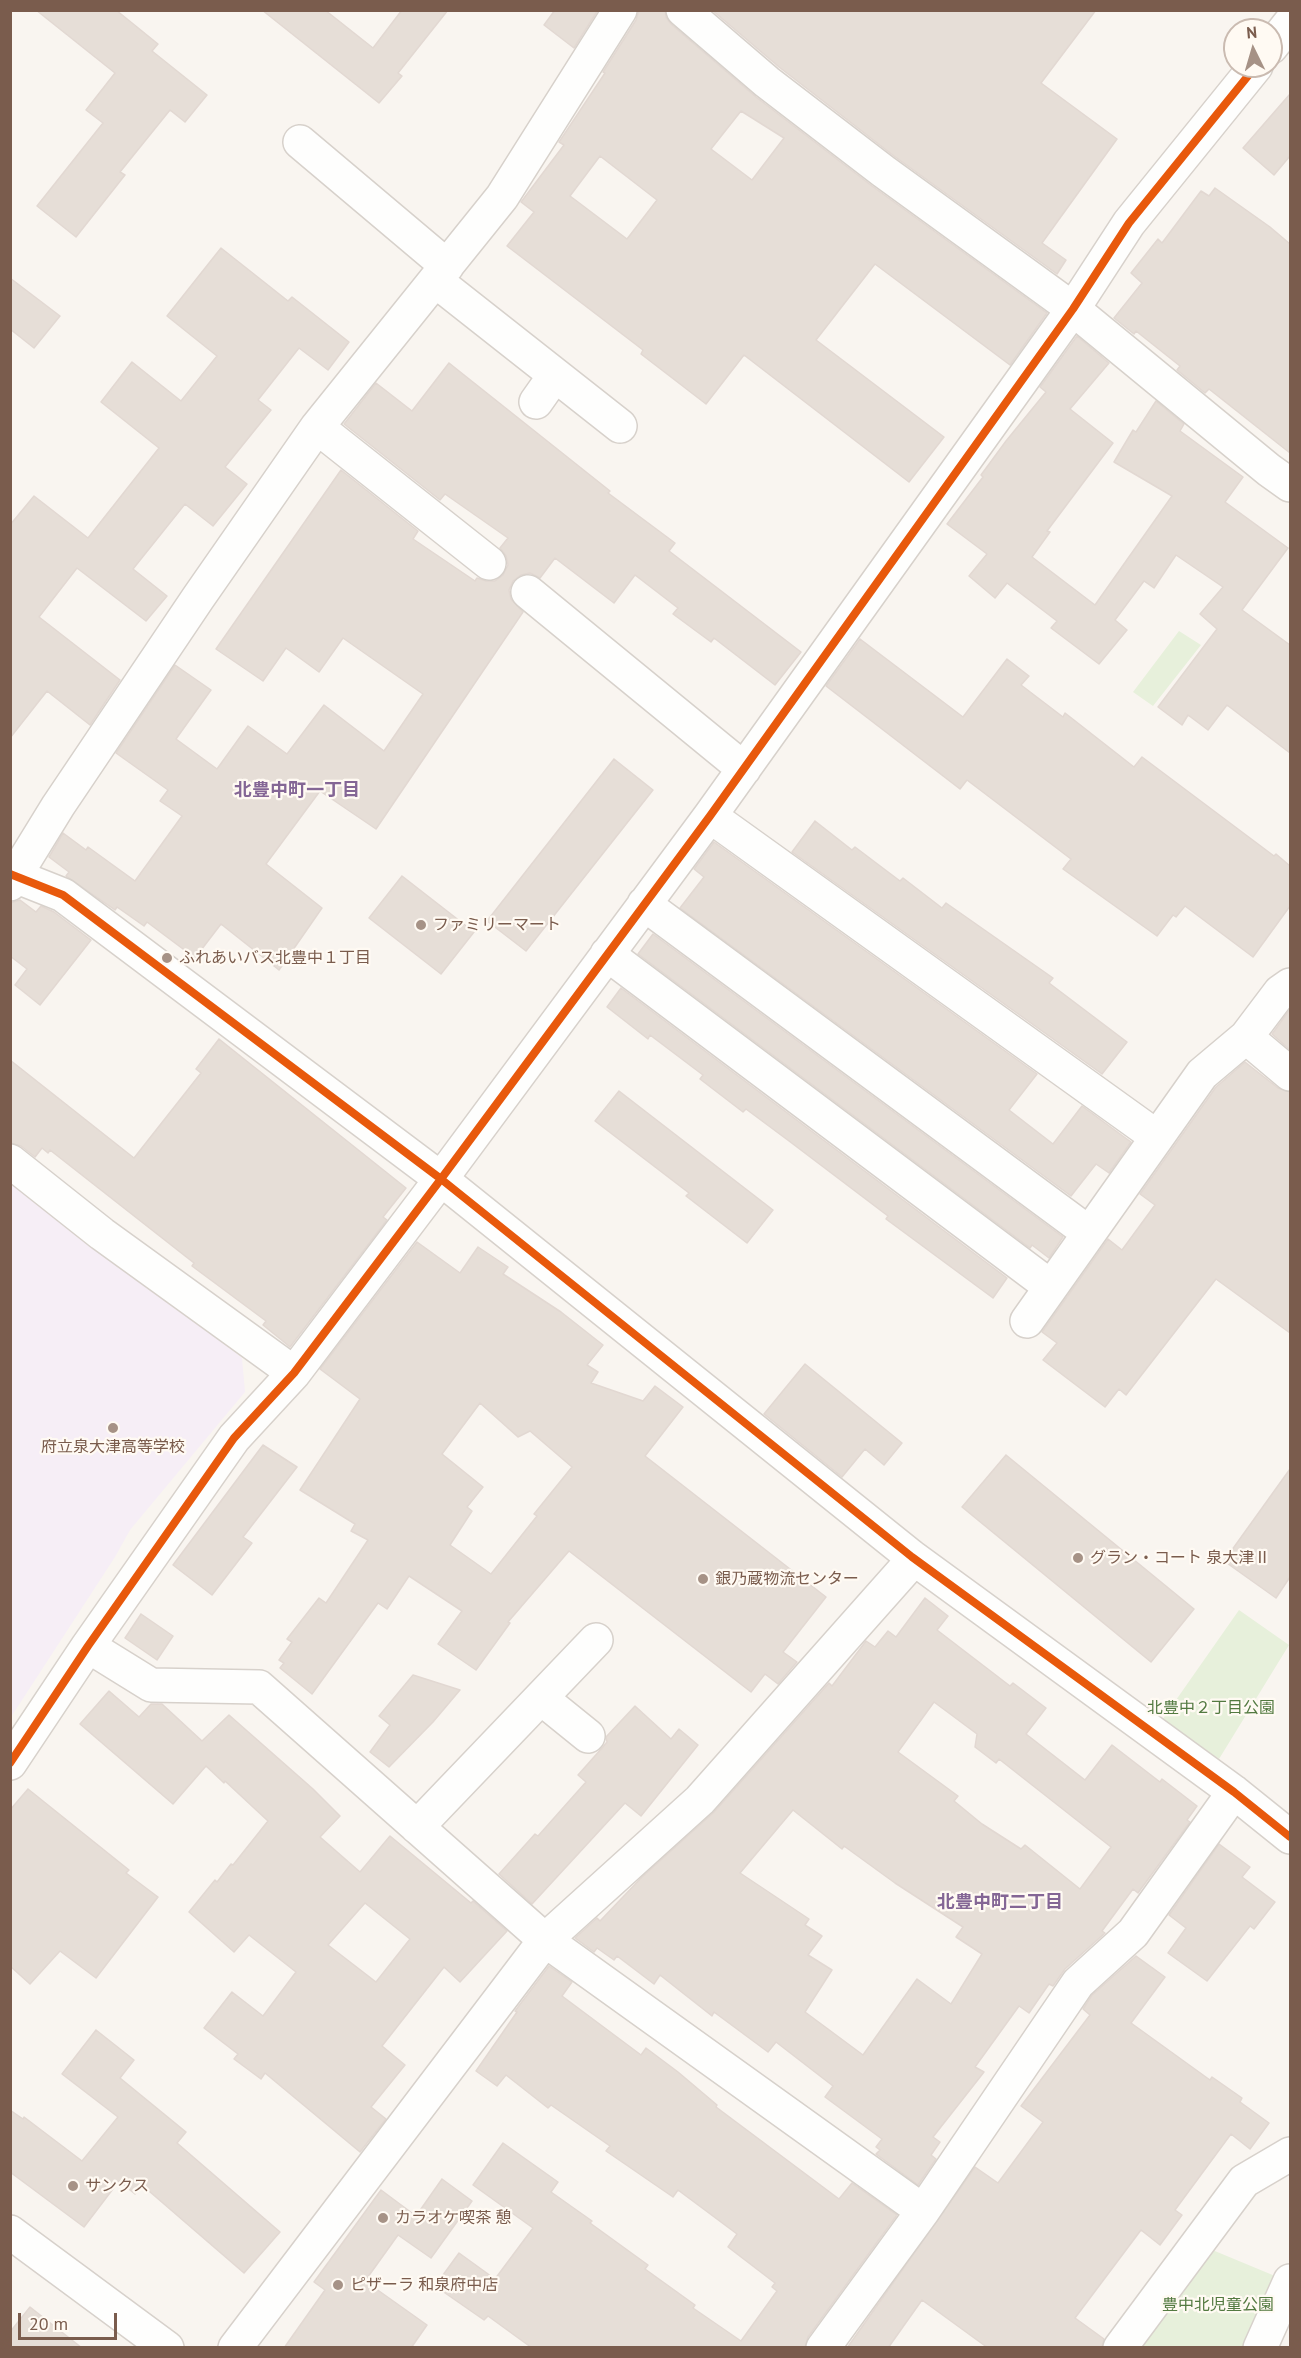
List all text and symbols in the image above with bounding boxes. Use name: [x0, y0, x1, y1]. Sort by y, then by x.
north arrow: [1223, 18, 1283, 78]
text: N: [1245, 22, 1258, 42]
district label: 北豊中町一丁目: [234, 780, 360, 802]
place label: ファミリーマート: [433, 915, 561, 935]
marker: ファミリーマート: [414, 918, 428, 932]
place label: ふれあいバス北豊中１丁目: [179, 948, 371, 968]
marker: ふれあいバス北豊中１丁目: [160, 951, 174, 965]
marker: 府立泉大津高等学校: [106, 1421, 120, 1435]
place label: 府立泉大津高等学校: [41, 1437, 185, 1457]
place label: グラン・コート 泉大津Ⅱ: [1090, 1548, 1270, 1568]
marker: グラン・コート 泉大津Ⅱ: [1071, 1551, 1085, 1565]
place label: 銀乃蔵物流センター: [715, 1569, 859, 1589]
marker: 銀乃蔵物流センター: [696, 1572, 710, 1586]
park label: 北豊中２丁目公園: [1147, 1698, 1275, 1718]
district label: 北豊中町二丁目: [937, 1892, 1063, 1914]
place label: サンクス: [85, 2176, 149, 2196]
marker: サンクス: [66, 2179, 80, 2193]
place label: カラオケ喫茶 憩: [395, 2208, 511, 2228]
marker: カラオケ喫茶 憩: [376, 2211, 390, 2225]
place label: ピザーラ 和泉府中店: [350, 2275, 498, 2295]
marker: ピザーラ 和泉府中店: [331, 2278, 345, 2292]
park label: 豊中北児童公園: [1162, 2295, 1274, 2315]
scale bar: [21, 2301, 120, 2339]
text: 20 m: [29, 2312, 68, 2335]

